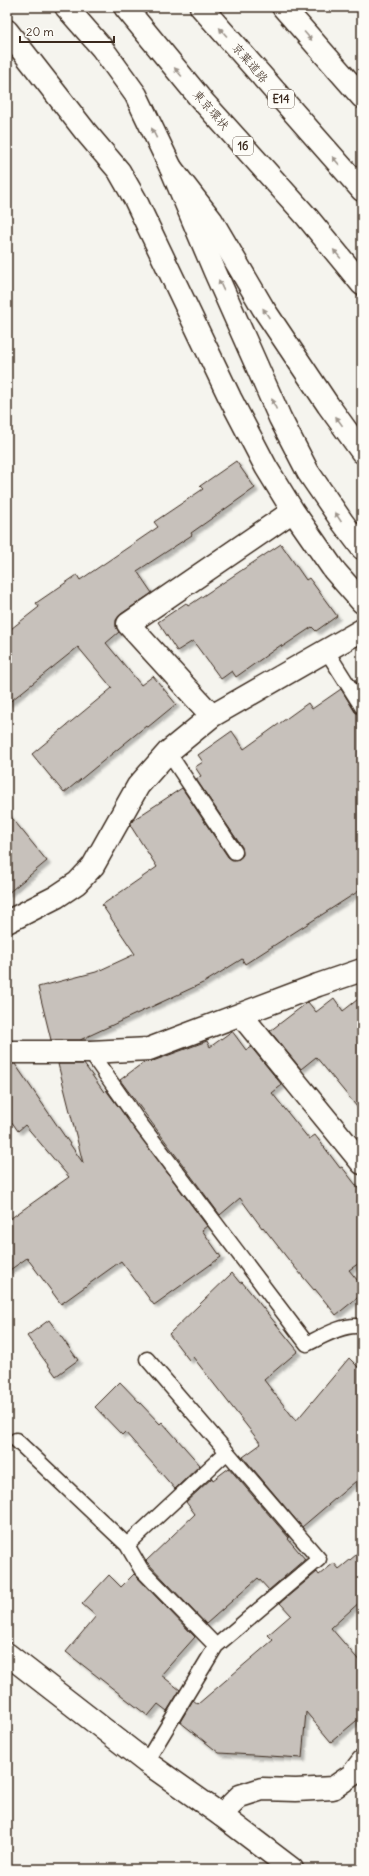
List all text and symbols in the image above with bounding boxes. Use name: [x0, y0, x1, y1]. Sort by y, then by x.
scale bar: [20, 18, 114, 44]
text: 20 m: [26, 24, 54, 39]
one-way arrow: [218, 27, 227, 37]
one-way arrow: [304, 31, 313, 42]
street label: 京葉道路: [229, 40, 272, 86]
one-way arrow: [174, 66, 183, 77]
street label: 東京環状: [190, 87, 233, 133]
road number: E14: [268, 90, 294, 108]
one-way arrow: [151, 127, 157, 138]
road number: 16: [233, 137, 253, 155]
one-way arrow: [332, 156, 341, 166]
one-way arrow: [333, 249, 342, 259]
one-way arrow: [218, 280, 224, 291]
one-way arrow: [262, 308, 270, 318]
one-way arrow: [271, 398, 277, 409]
one-way arrow: [335, 415, 343, 426]
one-way arrow: [334, 512, 342, 522]

